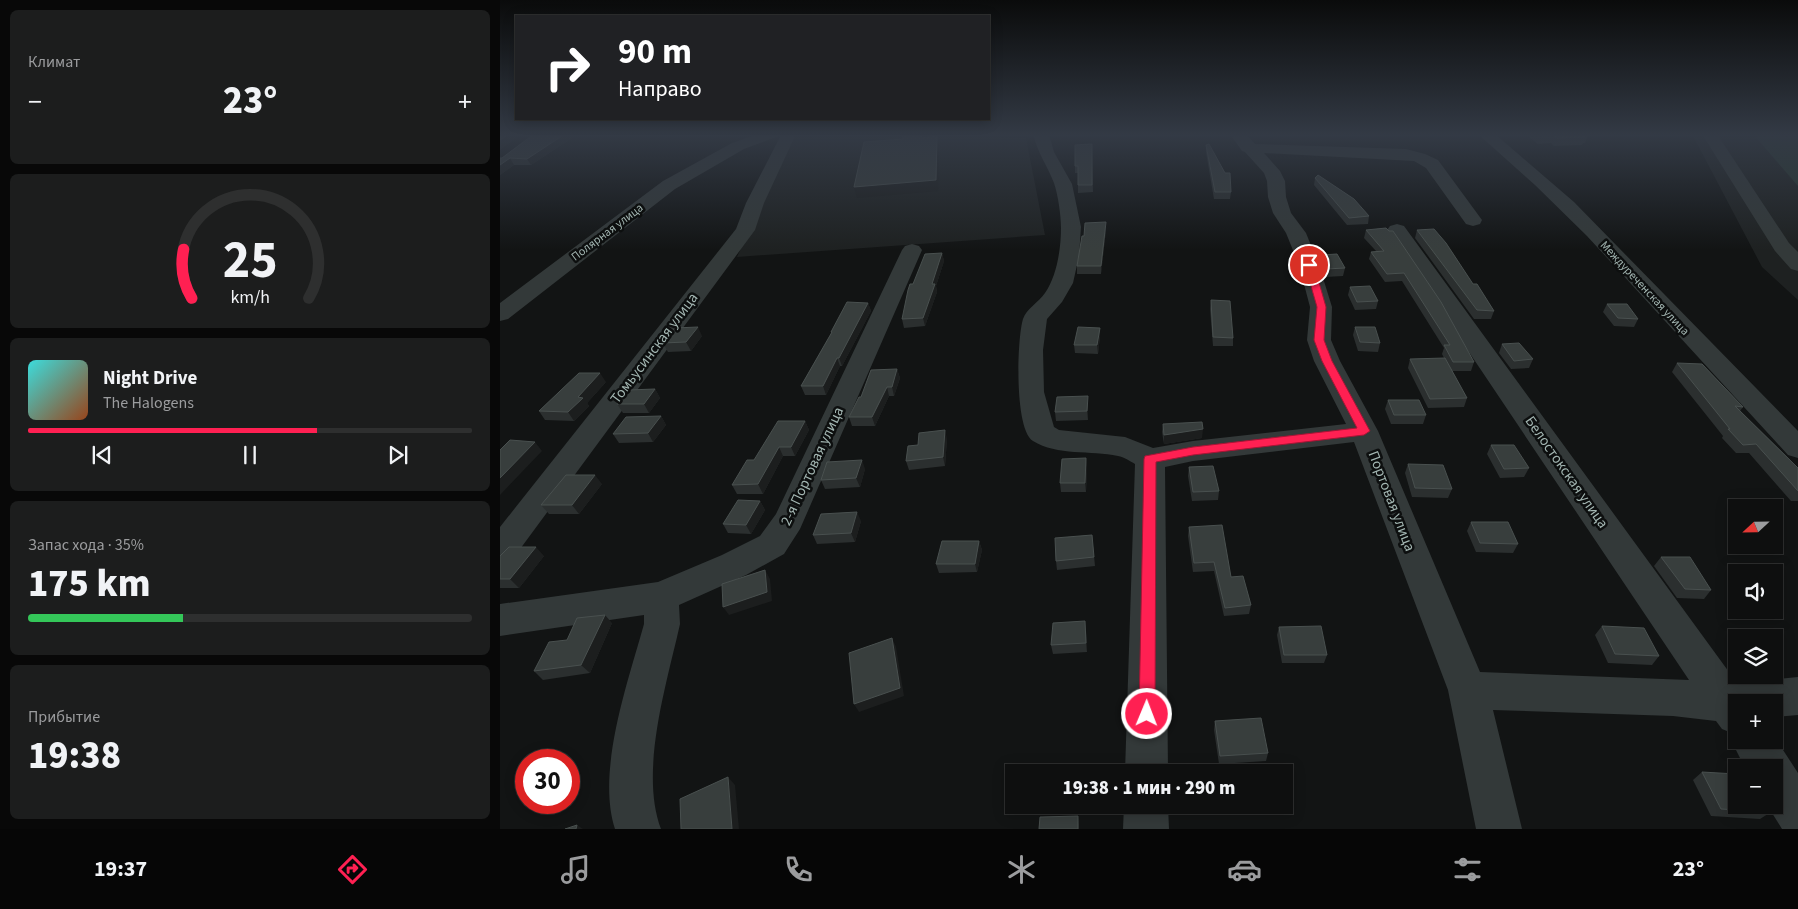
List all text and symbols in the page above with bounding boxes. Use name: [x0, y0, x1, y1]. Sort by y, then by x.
text: 90 m: [618, 27, 692, 77]
icon: right: [535, 35, 600, 100]
text: Климат: [28, 51, 80, 73]
text: Направо: [618, 73, 702, 105]
text: 23°: [223, 74, 277, 128]
text: −: [28, 82, 42, 122]
text: +: [458, 82, 472, 122]
street label: Полярная улица: [568, 200, 647, 265]
text: 25: [223, 224, 277, 298]
street label: Междуреченская улица: [1596, 237, 1693, 339]
pin: [1288, 244, 1330, 286]
icon: arrive: [1295, 251, 1323, 279]
text: km/h: [230, 285, 270, 310]
street label: Томьусинская улица: [606, 288, 703, 408]
text: Night Drive: [103, 365, 197, 392]
text: The Halogens: [103, 392, 194, 414]
street label: 2-я Портовая улица: [776, 403, 849, 529]
street label: Белостокская улица: [1520, 412, 1613, 533]
icon: previous: [88, 441, 116, 469]
icon: pause: [236, 441, 264, 469]
icon: next: [384, 441, 412, 469]
street label: Портовая улица: [1363, 448, 1420, 554]
north arrow: [1728, 499, 1782, 554]
map controls: [1728, 499, 1783, 814]
text: Запас хода · 35%: [28, 534, 144, 556]
text: 175 km: [28, 557, 150, 611]
button: sound: [1728, 564, 1783, 619]
button: layers: [1728, 629, 1783, 684]
position arrow: [1120, 687, 1172, 739]
button: +: [1728, 694, 1783, 749]
text: Прибытие: [28, 706, 100, 728]
text: 19:38: [28, 729, 121, 783]
speed limit sign: 30: [515, 749, 580, 814]
button: −: [1728, 759, 1783, 814]
text: 19:38 · 1 мин · 290 m: [1063, 775, 1235, 802]
icon: directions: [335, 852, 370, 887]
icon: music: [558, 852, 593, 887]
icon: phone: [781, 852, 816, 887]
icon: climate: [1004, 852, 1039, 887]
icon: car: [1227, 852, 1262, 887]
icon: filters: [1450, 852, 1485, 887]
text: 19:37: [94, 853, 147, 885]
text: 23°: [1673, 853, 1704, 885]

